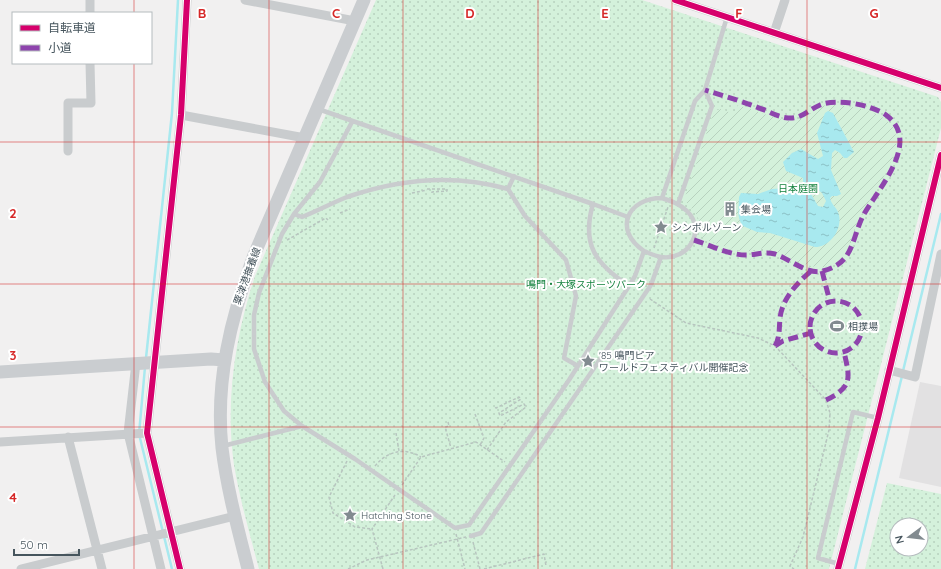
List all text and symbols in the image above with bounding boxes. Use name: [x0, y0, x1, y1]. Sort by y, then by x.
text: B: [198, 5, 206, 21]
text: C: [332, 5, 340, 21]
text: D: [465, 5, 475, 21]
text: E: [601, 5, 609, 21]
text: F: [735, 5, 743, 21]
text: G: [869, 5, 879, 21]
legend: [12, 12, 152, 64]
text: 自転車道: [48, 20, 96, 35]
text: 小道: [48, 40, 72, 55]
park label: 日本庭園: [778, 182, 818, 195]
building icon: 集会場: [722, 201, 738, 217]
place label: 集会場: [741, 203, 771, 216]
text: 2: [9, 205, 17, 221]
place icon: シンボルゾーン: [653, 219, 669, 235]
place label: シンボルゾーン: [672, 221, 742, 234]
street label: 粟津港撫養線: [231, 246, 263, 306]
park label: 鳴門・大塚スポーツパーク: [526, 278, 646, 291]
sports icon: 相撲場: [829, 318, 845, 334]
place label: 相撲場: [848, 320, 878, 333]
text: 3: [10, 347, 17, 363]
place label: '85 鳴門ピア ワールドフェスティバル開催記念: [599, 349, 748, 374]
place icon: '85 鳴門ピア ワールドフェスティバル開催記念: [580, 353, 596, 369]
text: 4: [9, 489, 17, 505]
place icon: Hatching Stone: [342, 507, 358, 523]
place label: Hatching Stone: [361, 509, 432, 522]
north arrow: [889, 517, 929, 557]
scale bar: [14, 531, 79, 557]
text: N: [892, 534, 907, 545]
text: 50 m: [20, 537, 48, 552]

